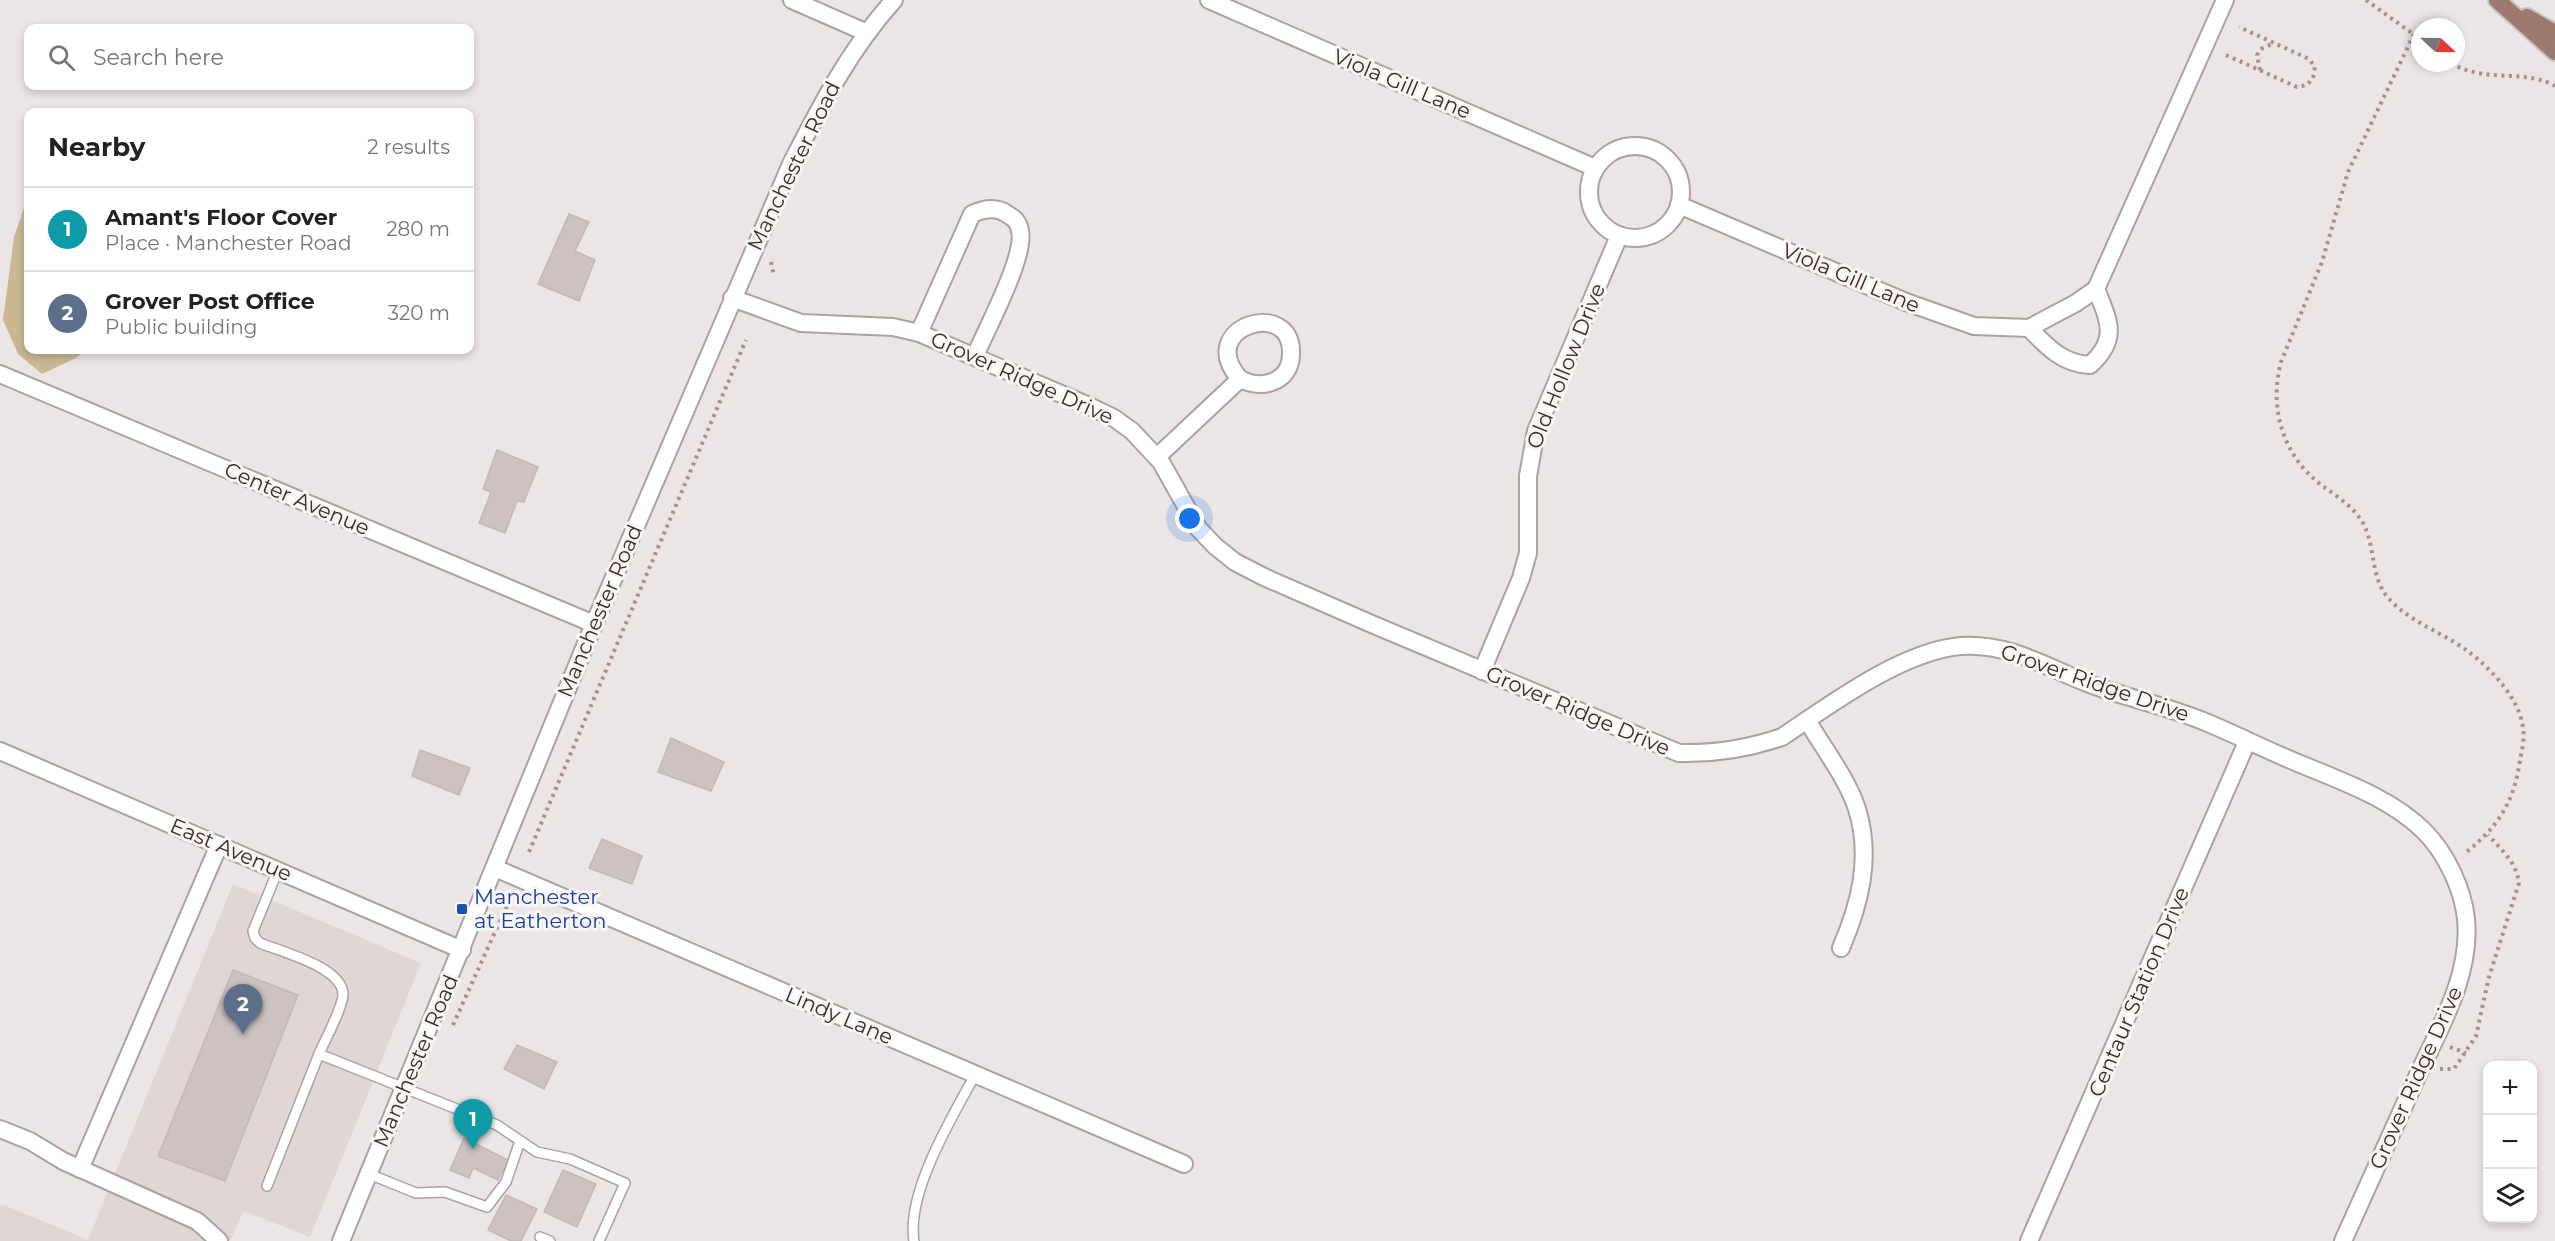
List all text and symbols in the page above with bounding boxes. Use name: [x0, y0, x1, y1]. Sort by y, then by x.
north arrow: [2411, 18, 2465, 72]
search box: [24, 24, 474, 90]
icon: search: [45, 41, 78, 74]
street label: Viola Gill Lane: [1330, 43, 1475, 124]
text: Search here: [93, 44, 224, 71]
street label: Manchester Road: [742, 77, 845, 254]
text: Nearby: [48, 131, 145, 163]
text: 2 results: [367, 135, 450, 159]
text: Amant's Floor Cover: [105, 204, 337, 231]
text: 1: [64, 217, 71, 241]
text: 280 m: [386, 217, 450, 241]
text: Place · Manchester Road: [105, 231, 351, 255]
street label: Viola Gill Lane: [1779, 237, 1924, 318]
street label: Old Hollow Drive: [1521, 279, 1610, 452]
text: Grover Post Office: [105, 288, 315, 315]
text: 2: [62, 301, 73, 325]
text: 320 m: [388, 301, 450, 325]
text: Public building: [105, 315, 258, 339]
street label: Grover Ridge Drive: [927, 326, 1118, 429]
street label: Center Avenue: [221, 457, 374, 540]
your location: [1175, 504, 1204, 533]
street label: Manchester Road: [552, 521, 647, 701]
street label: Grover Ridge Drive: [1998, 639, 2193, 727]
street label: Grover Ridge Drive: [1482, 660, 1674, 761]
street label: East Avenue: [167, 813, 296, 886]
street label: Centaur Station Drive: [2083, 883, 2194, 1100]
place label: Manchester at Eatherton: [474, 884, 606, 933]
marker: Manchester at Eatherton: [455, 902, 469, 916]
street label: Manchester Road: [368, 971, 463, 1151]
street label: Lindy Lane: [781, 982, 897, 1049]
street label: Grover Ridge Drive: [2364, 982, 2467, 1173]
pin: 2: [224, 984, 262, 1034]
map controls: [2483, 1061, 2537, 1223]
button: +: [2483, 1061, 2537, 1115]
pin: 1: [454, 1100, 492, 1149]
button: −: [2483, 1115, 2537, 1169]
button: layers: [2483, 1169, 2537, 1223]

